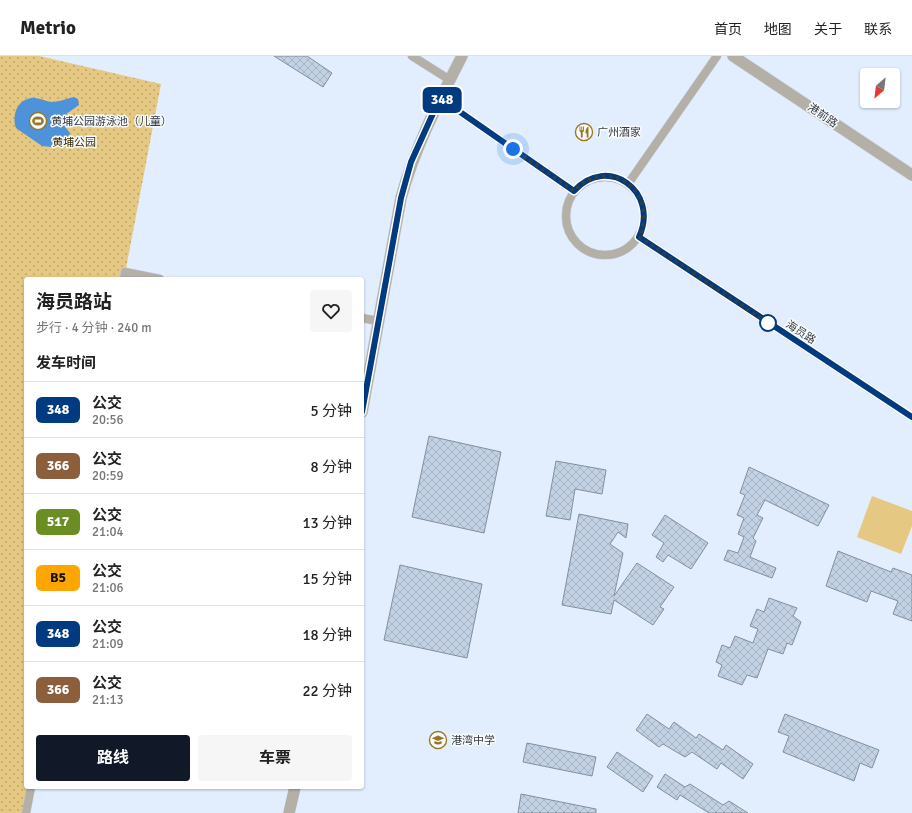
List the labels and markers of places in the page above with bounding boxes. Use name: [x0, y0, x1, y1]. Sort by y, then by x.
sports icon: 黄埔公园游泳池（儿童）: [28, 111, 48, 131]
place label: 黄埔公园游泳池（儿童）: [51, 115, 172, 128]
restaurant icon: 广州酒家: [574, 122, 594, 142]
place label: 广州酒家: [597, 126, 641, 139]
unlabelled marker: [759, 314, 777, 332]
school or university icon: 港湾中学: [428, 730, 448, 750]
place label: 港湾中学: [451, 734, 495, 747]

